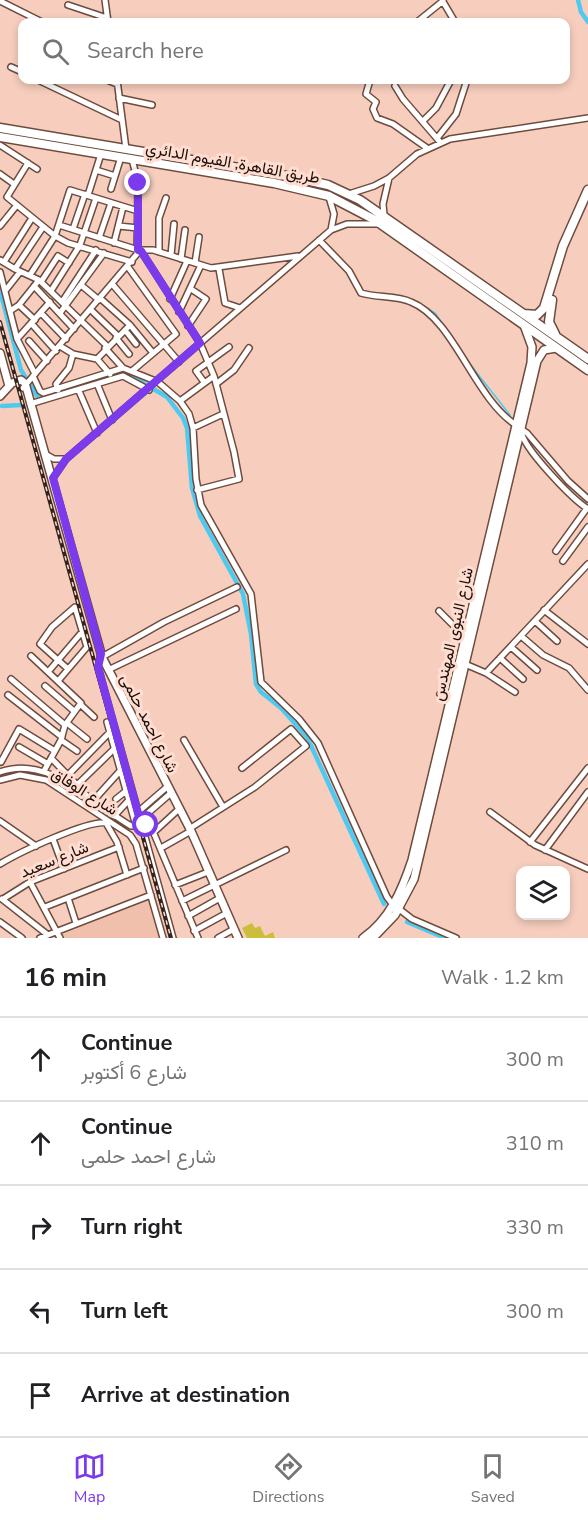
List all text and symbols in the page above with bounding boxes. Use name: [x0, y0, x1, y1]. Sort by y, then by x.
search box: [18, 18, 570, 84]
icon: search: [39, 35, 72, 68]
text: Search here: [87, 36, 204, 66]
street label: طريق القاهرة, الفيوم الدائري: [144, 137, 322, 191]
route end: [124, 169, 150, 195]
street label: شارع النبوى المهندس: [427, 565, 479, 703]
street label: شارع احمد حلمى: [115, 670, 183, 777]
street label: شارع الوفاق: [47, 763, 122, 821]
route start: [132, 811, 158, 837]
street label: شارع سعيد: [17, 836, 92, 884]
map controls: [516, 866, 570, 920]
button: layers: [516, 866, 570, 920]
text: 16 min: [24, 960, 107, 995]
text: Walk · 1.2 km: [441, 964, 564, 991]
text: Continue: [81, 1028, 172, 1058]
icon: ahead: [24, 1043, 57, 1076]
text: 300 m: [506, 1046, 564, 1073]
text: شارع 6 أكتوبر: [81, 1059, 187, 1086]
text: Continue: [81, 1112, 172, 1142]
icon: ahead: [24, 1127, 57, 1160]
text: 310 m: [506, 1130, 564, 1157]
text: شارع احمد حلمى: [81, 1143, 216, 1170]
icon: right: [24, 1211, 57, 1244]
text: Turn right: [81, 1212, 182, 1242]
text: 330 m: [506, 1214, 564, 1241]
icon: left: [24, 1295, 57, 1328]
text: Turn left: [81, 1296, 168, 1326]
text: 300 m: [506, 1298, 564, 1325]
icon: arrive: [24, 1379, 57, 1412]
text: Arrive at destination: [81, 1380, 290, 1410]
tab: Map: [73, 1450, 106, 1508]
tab: Directions: [252, 1450, 324, 1508]
tab: Saved: [471, 1450, 515, 1508]

